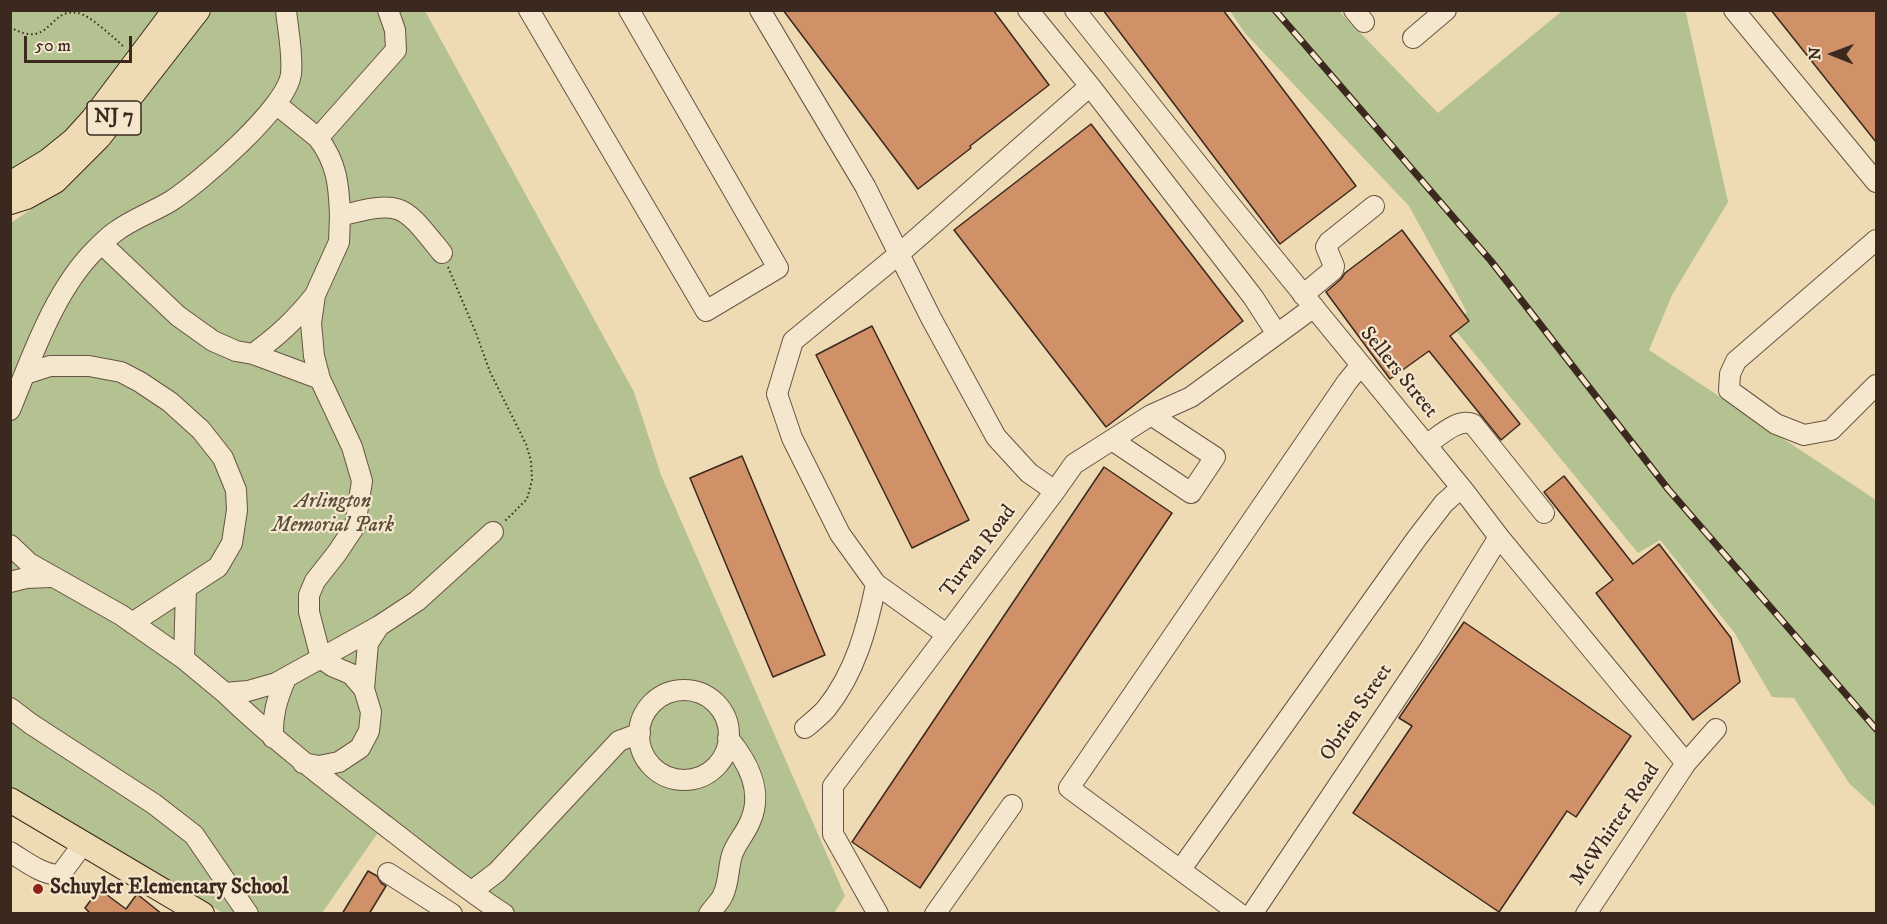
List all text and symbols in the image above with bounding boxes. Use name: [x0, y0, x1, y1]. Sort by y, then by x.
scale bar: [27, 24, 135, 62]
north arrow: [1803, 24, 1863, 84]
text: 50 m: [35, 35, 71, 57]
text: N: [1805, 47, 1825, 60]
road number: NJ 7: [87, 101, 141, 135]
street label: Sellers Street: [1354, 322, 1442, 424]
park label: Arlington Memorial Park: [272, 490, 394, 540]
street label: Turvan Road: [936, 501, 1022, 603]
street label: Obrien Street: [1315, 660, 1399, 766]
street label: McWhirter Road: [1566, 759, 1666, 891]
place label: Schuyler Elementary School: [50, 876, 289, 902]
marker: Schuyler Elementary School: [31, 882, 45, 896]

